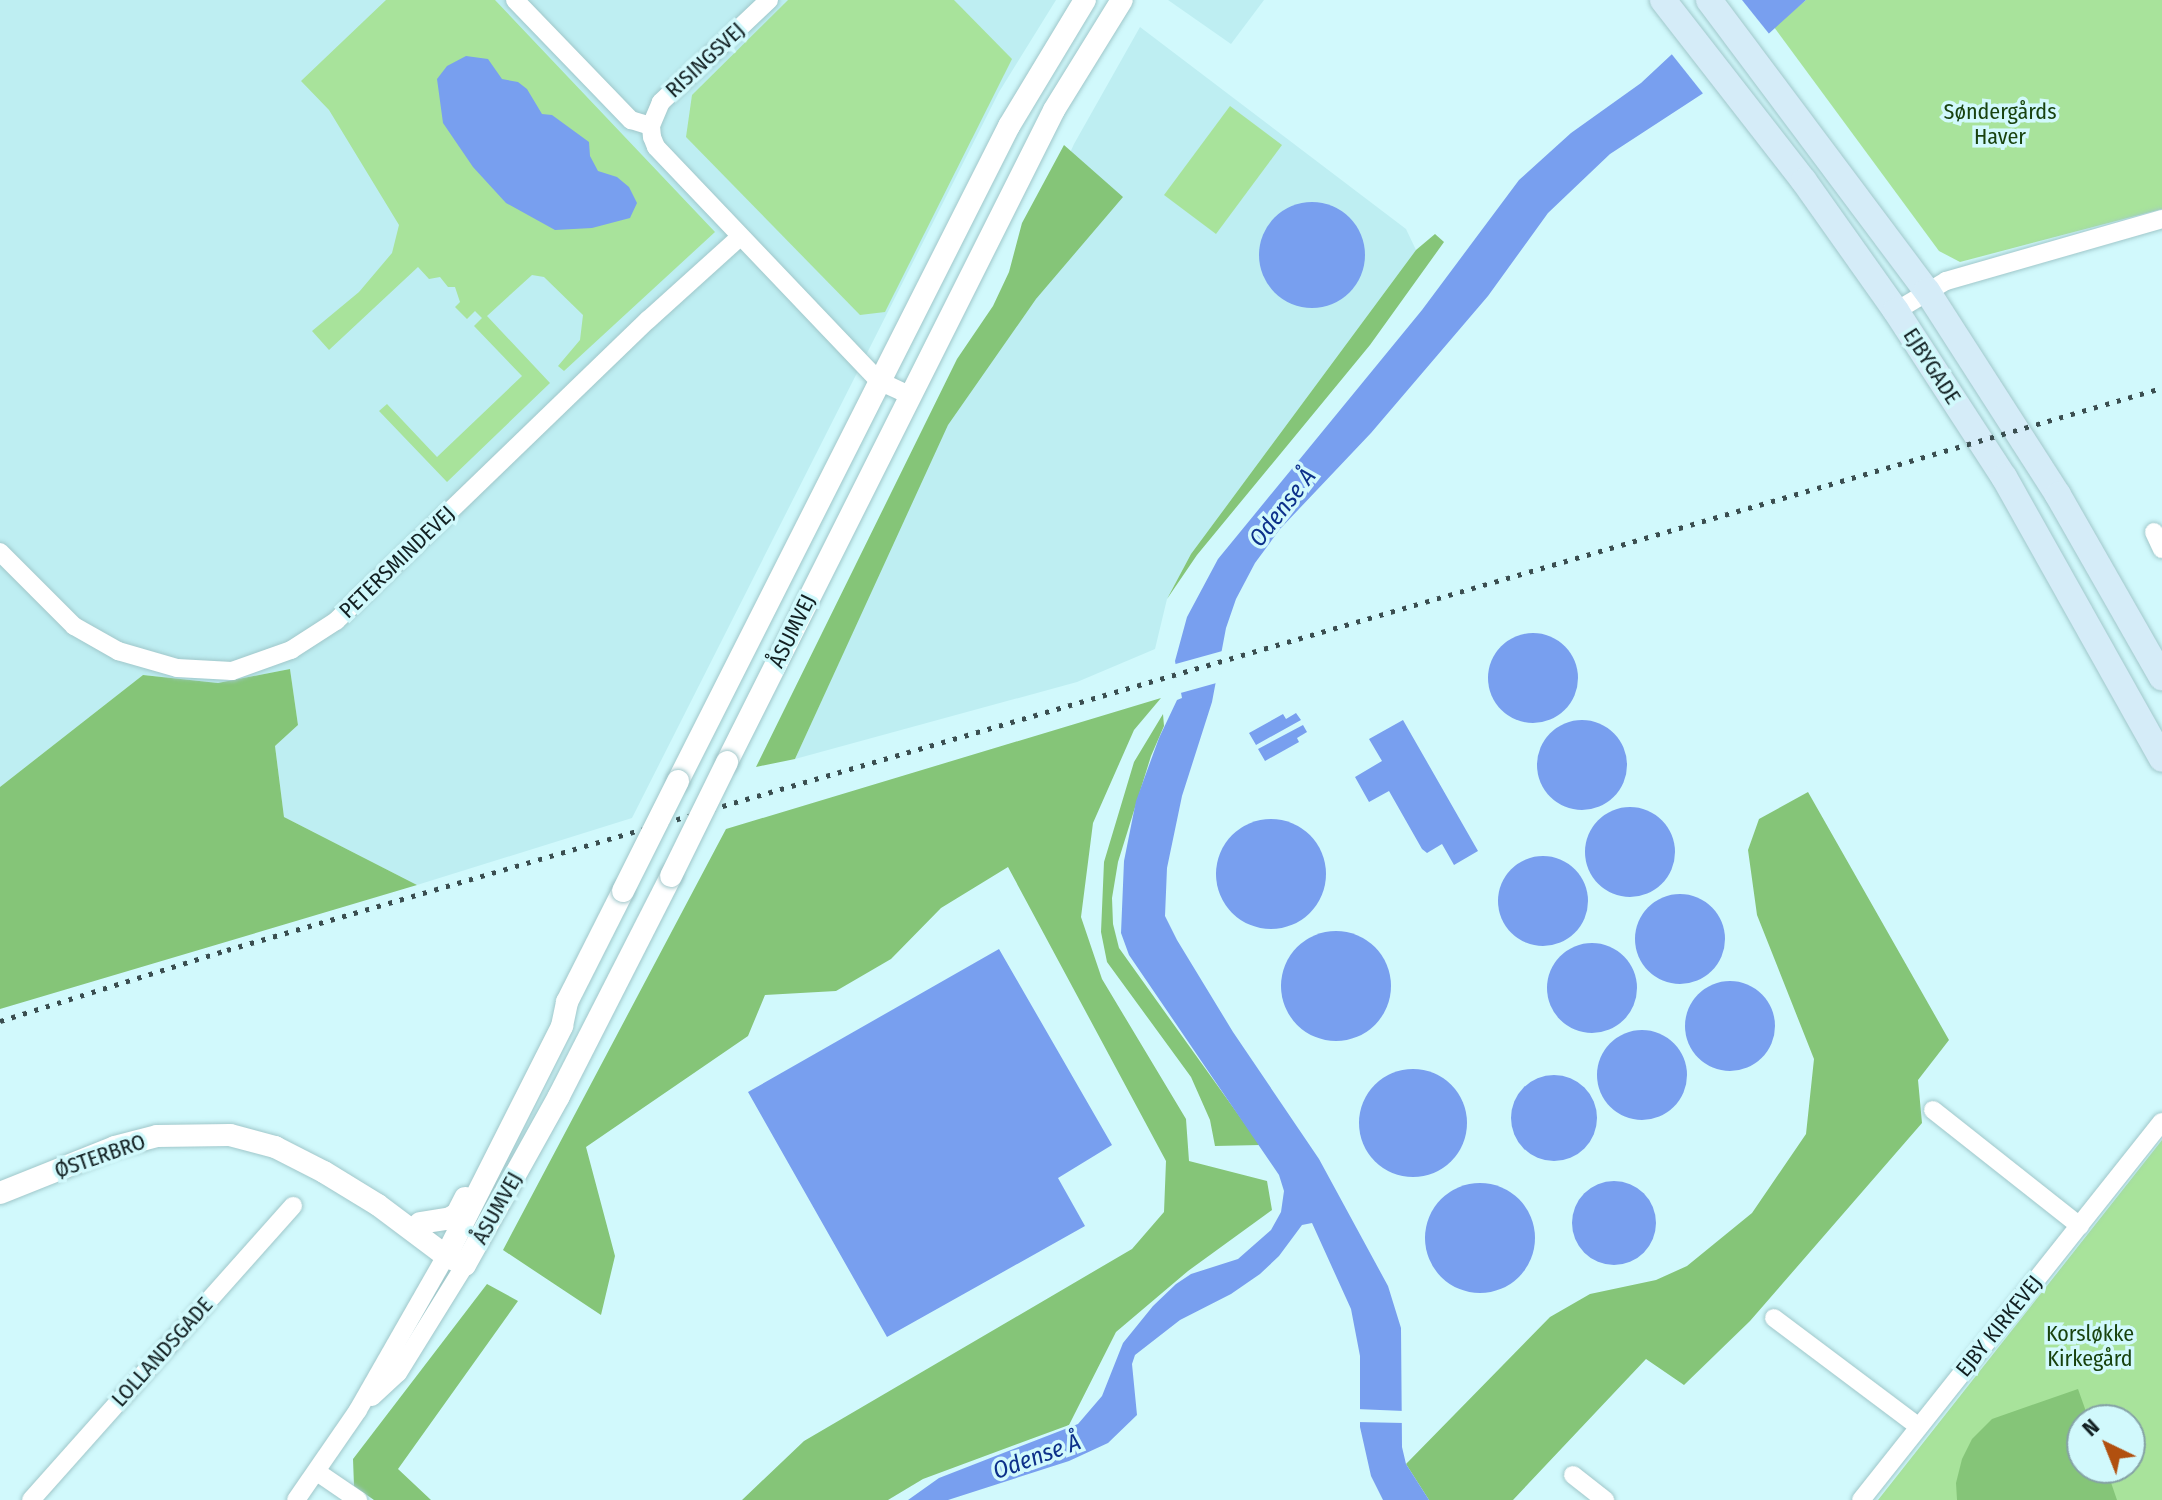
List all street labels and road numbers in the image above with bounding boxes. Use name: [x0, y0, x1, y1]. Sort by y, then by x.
street label: RISINGSVEJ: [660, 17, 750, 103]
street label: EJBYGADE: [1898, 323, 1966, 409]
street label: PETERSMINDEVEJ: [334, 500, 460, 624]
street label: ÅSUMVEJ: [763, 590, 821, 672]
street label: ØSTERBRO: [51, 1128, 149, 1184]
street label: ÅSUMVEJ: [466, 1167, 528, 1249]
street label: EJBY KIRKEVEJ: [1950, 1270, 2048, 1382]
street label: LOLLANDSGADE: [106, 1292, 218, 1412]

